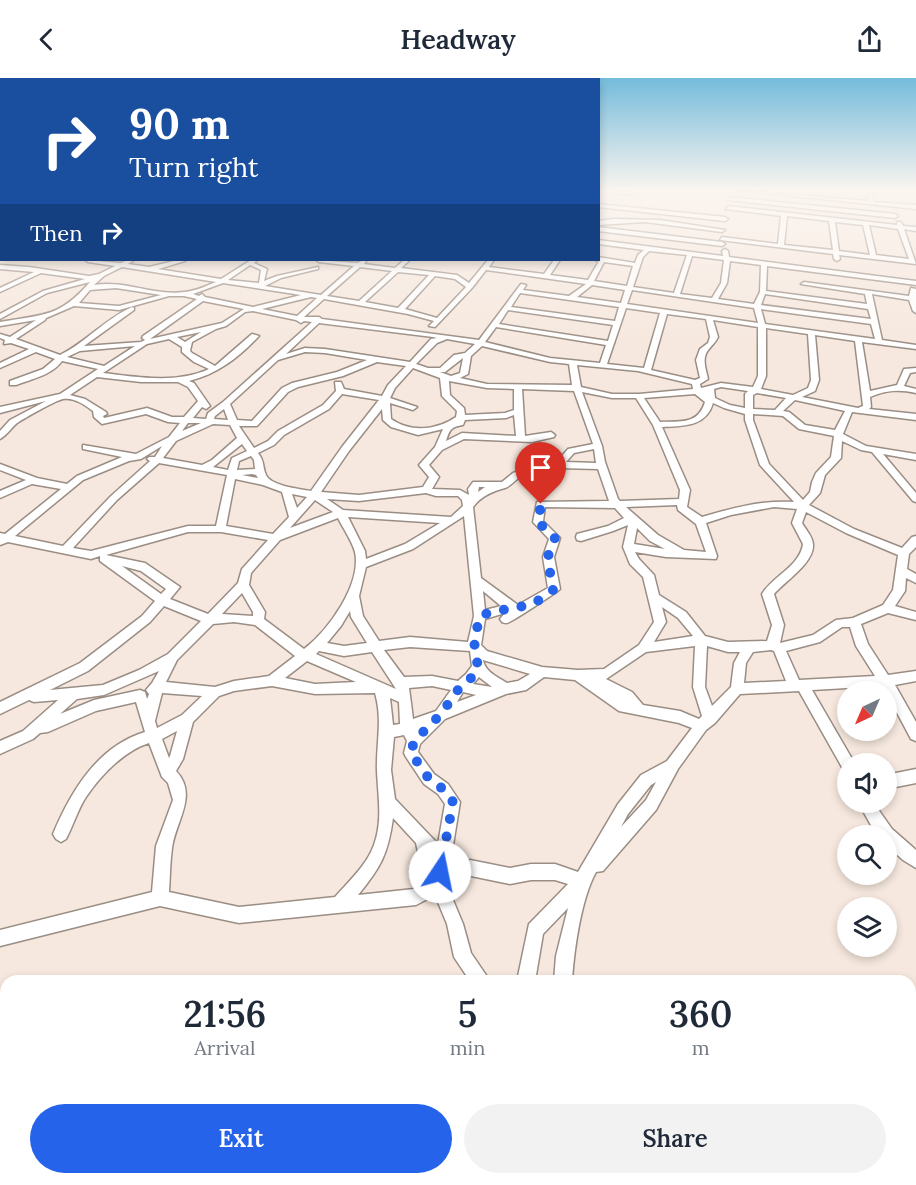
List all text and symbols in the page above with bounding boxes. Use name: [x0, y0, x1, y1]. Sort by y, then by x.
text: Headway: [400, 22, 516, 56]
icon: back: [30, 23, 63, 56]
icon: share: [853, 23, 886, 56]
text: 90 m: [129, 97, 230, 151]
icon: right: [30, 102, 108, 180]
text: Turn right: [129, 150, 258, 184]
icon: right: [95, 216, 128, 249]
text: Then: [30, 219, 83, 247]
pin: [515, 442, 566, 504]
icon: arrive: [524, 451, 557, 484]
north arrow: [837, 681, 897, 741]
map controls: [837, 681, 897, 957]
button: sound: [837, 753, 897, 813]
button: search: [837, 825, 897, 885]
position arrow: [408, 840, 472, 904]
button: layers: [837, 897, 897, 957]
text: 21:56: [184, 991, 266, 1037]
text: 5: [458, 991, 477, 1037]
text: 360: [669, 991, 732, 1037]
text: Arrival: [194, 1035, 255, 1060]
text: min: [450, 1035, 485, 1060]
text: m: [692, 1035, 710, 1060]
button: Exit: [30, 1104, 452, 1173]
button: Share: [464, 1104, 886, 1173]

